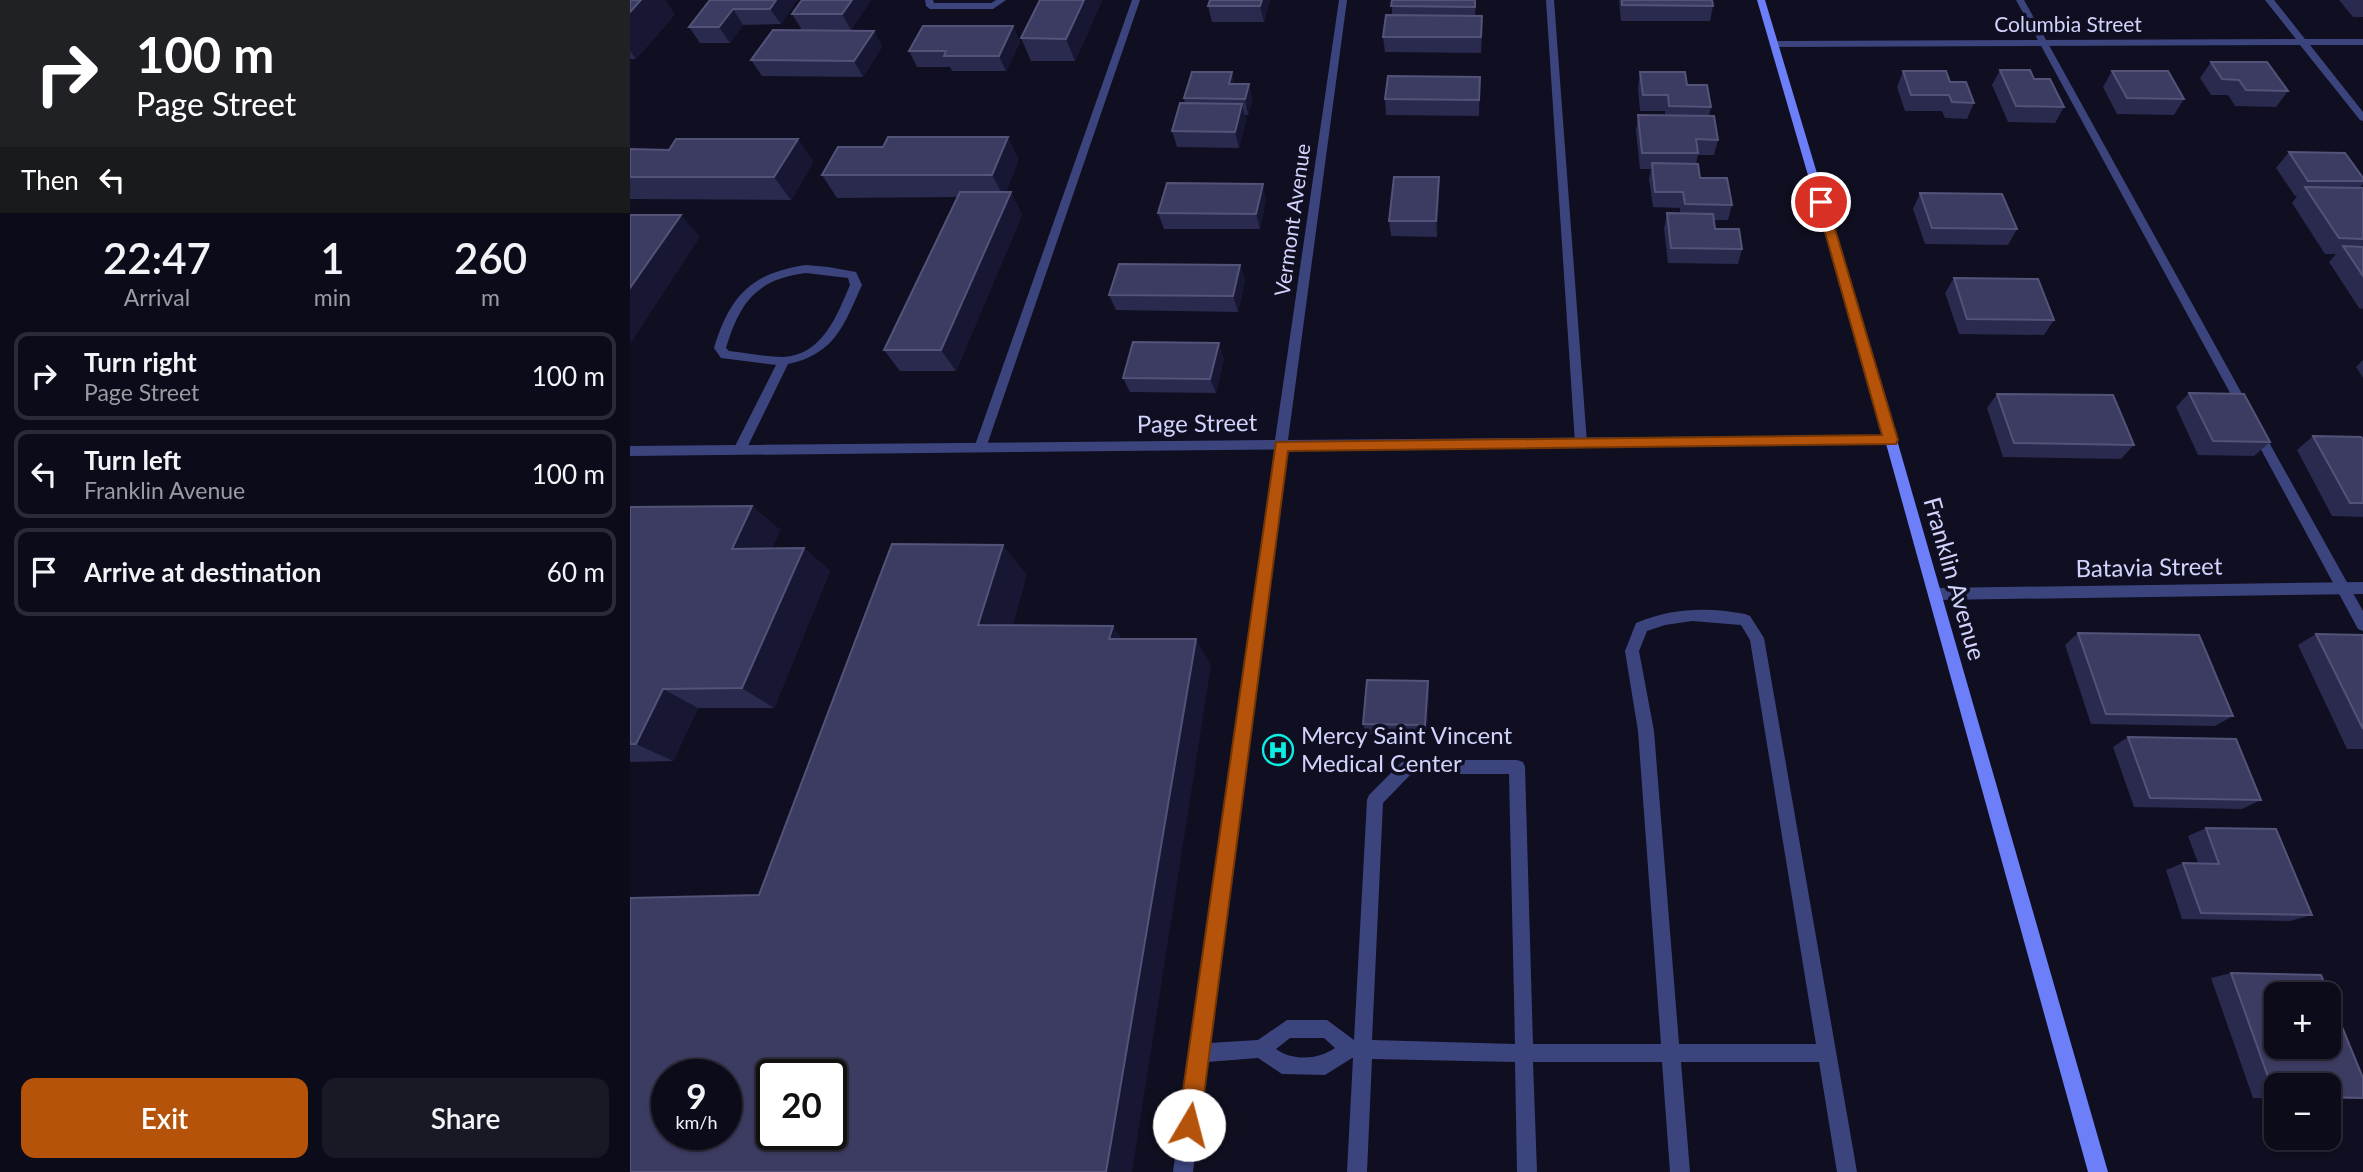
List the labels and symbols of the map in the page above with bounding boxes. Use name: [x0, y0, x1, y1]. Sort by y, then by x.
street label: Columbia Street: [1994, 11, 2142, 36]
street label: Vermont Avenue: [1268, 142, 1315, 298]
pin: [1791, 172, 1851, 232]
street label: Page Street: [1137, 407, 1258, 438]
street label: Franklin Avenue: [1918, 494, 1993, 663]
street label: Batavia Street: [2075, 551, 2223, 582]
place label: Mercy Saint Vincent Medical Center: [1301, 720, 1512, 777]
hospital icon: Mercy Saint Vincent Medical Center: [1261, 733, 1295, 767]
speed limit sign: 20: [756, 1059, 847, 1150]
position arrow: [1152, 1088, 1226, 1162]

